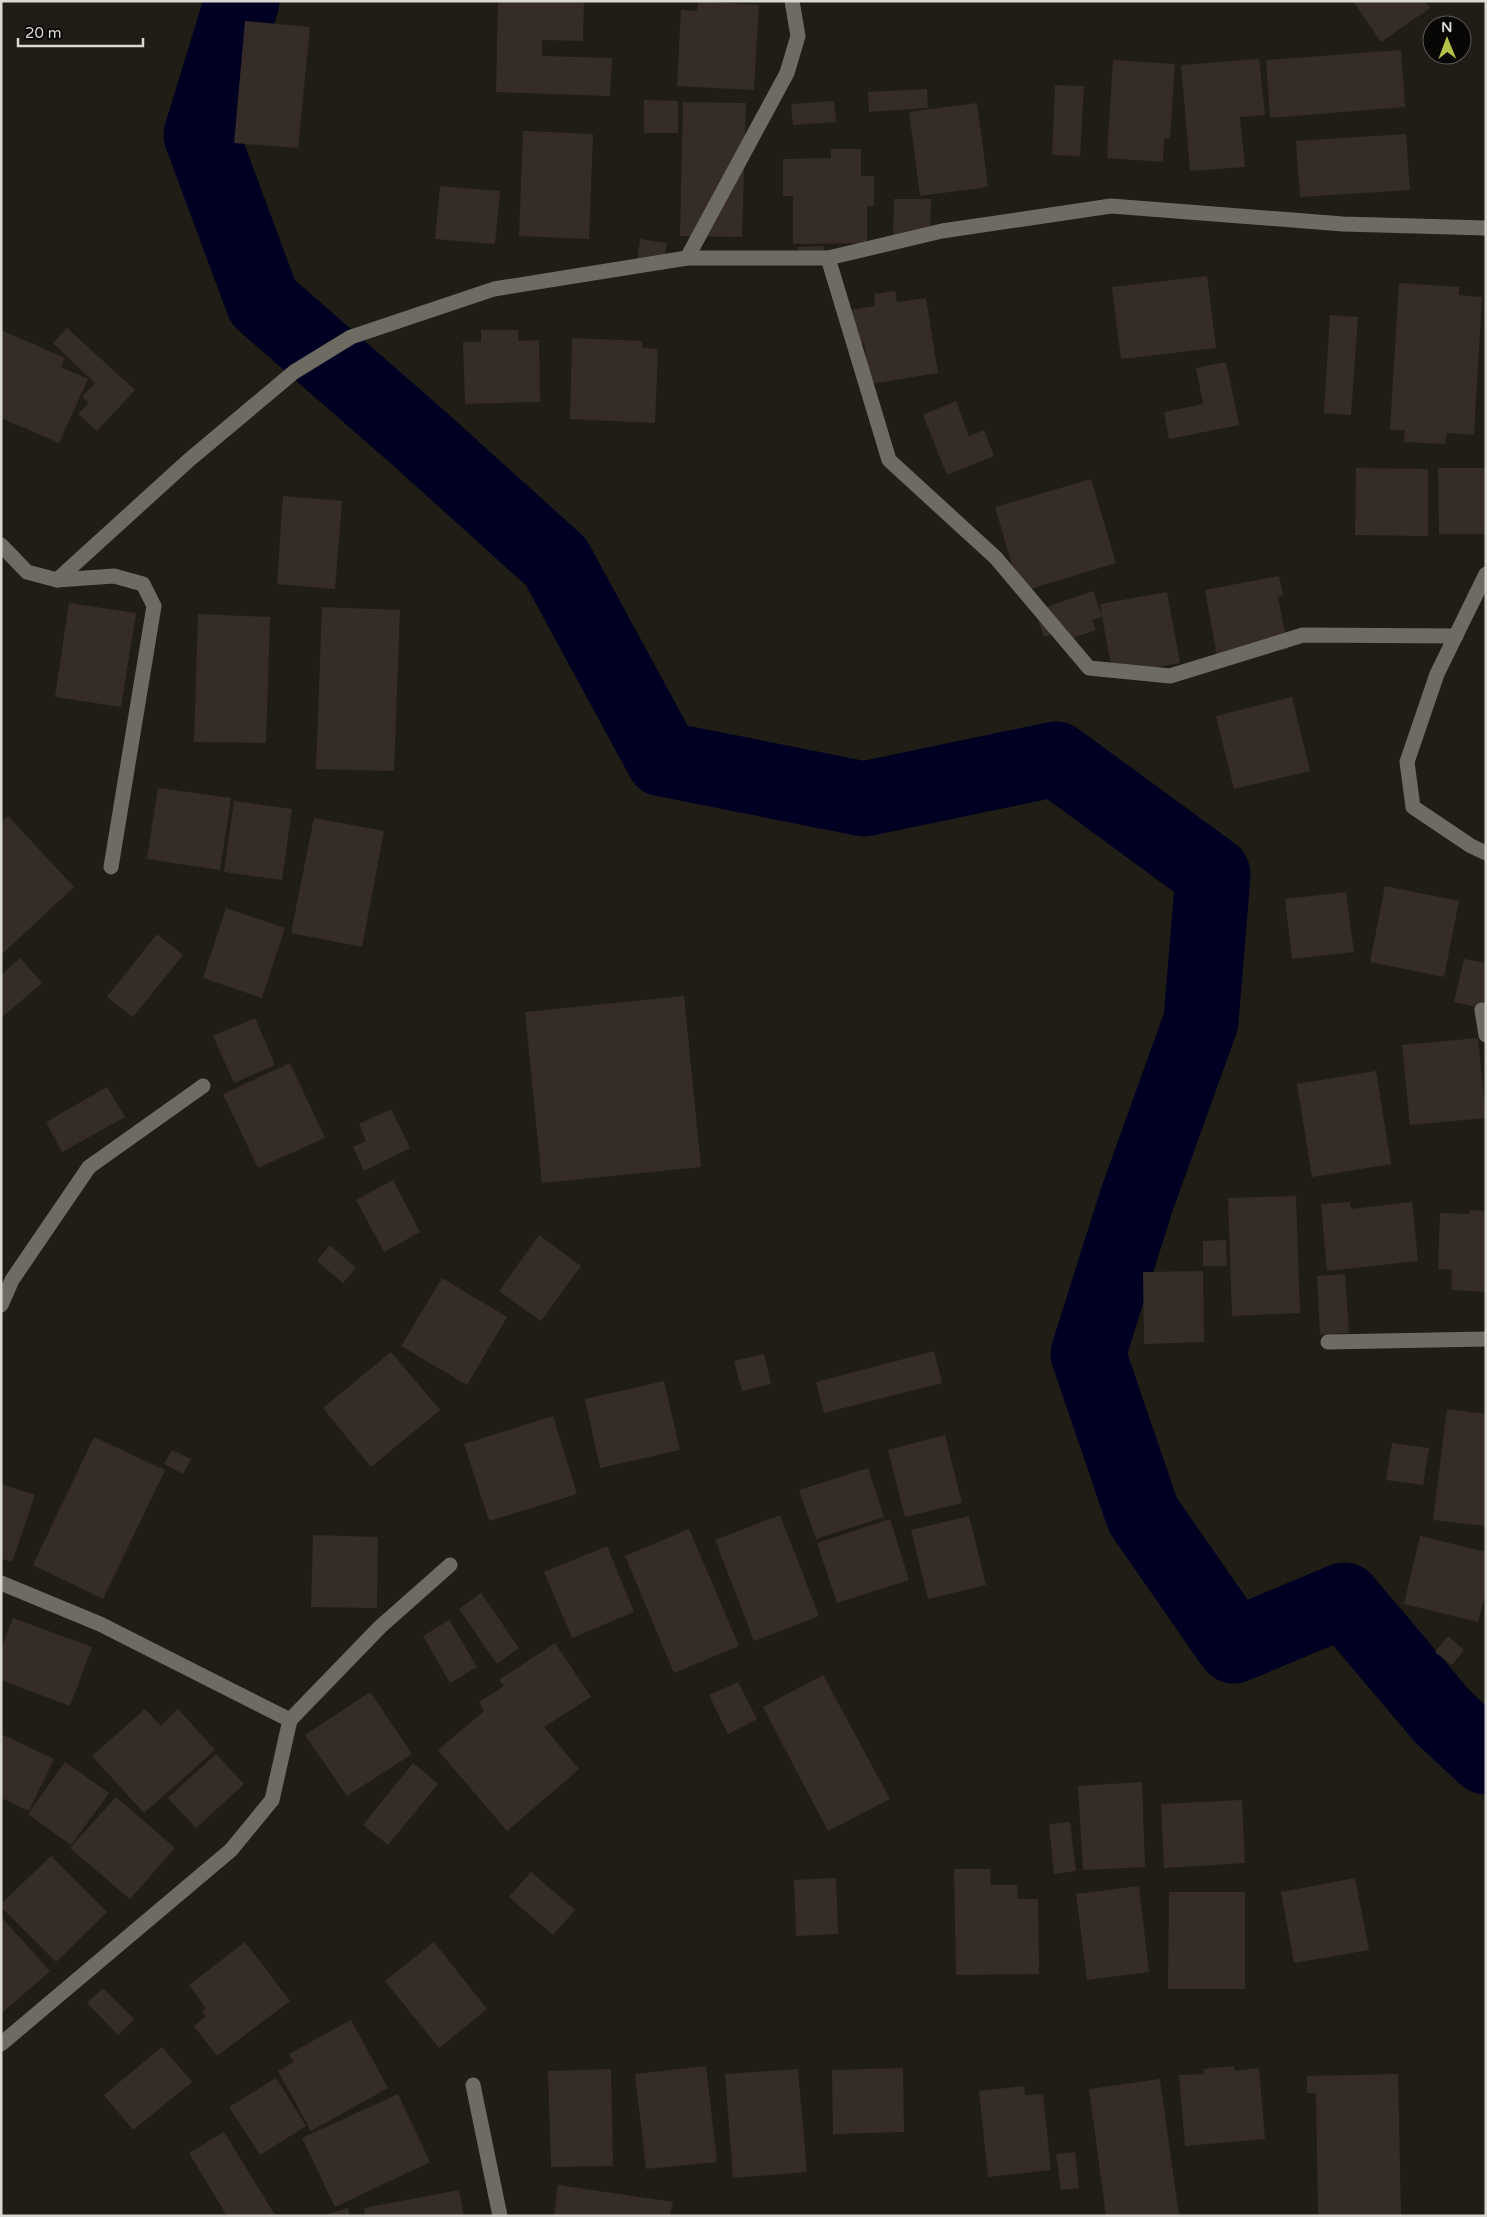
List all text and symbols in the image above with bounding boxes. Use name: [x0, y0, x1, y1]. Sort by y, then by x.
scale bar: [18, 15, 142, 47]
north arrow: [1422, 15, 1472, 65]
text: N: [1441, 19, 1453, 36]
text: 20 m: [25, 24, 62, 42]

